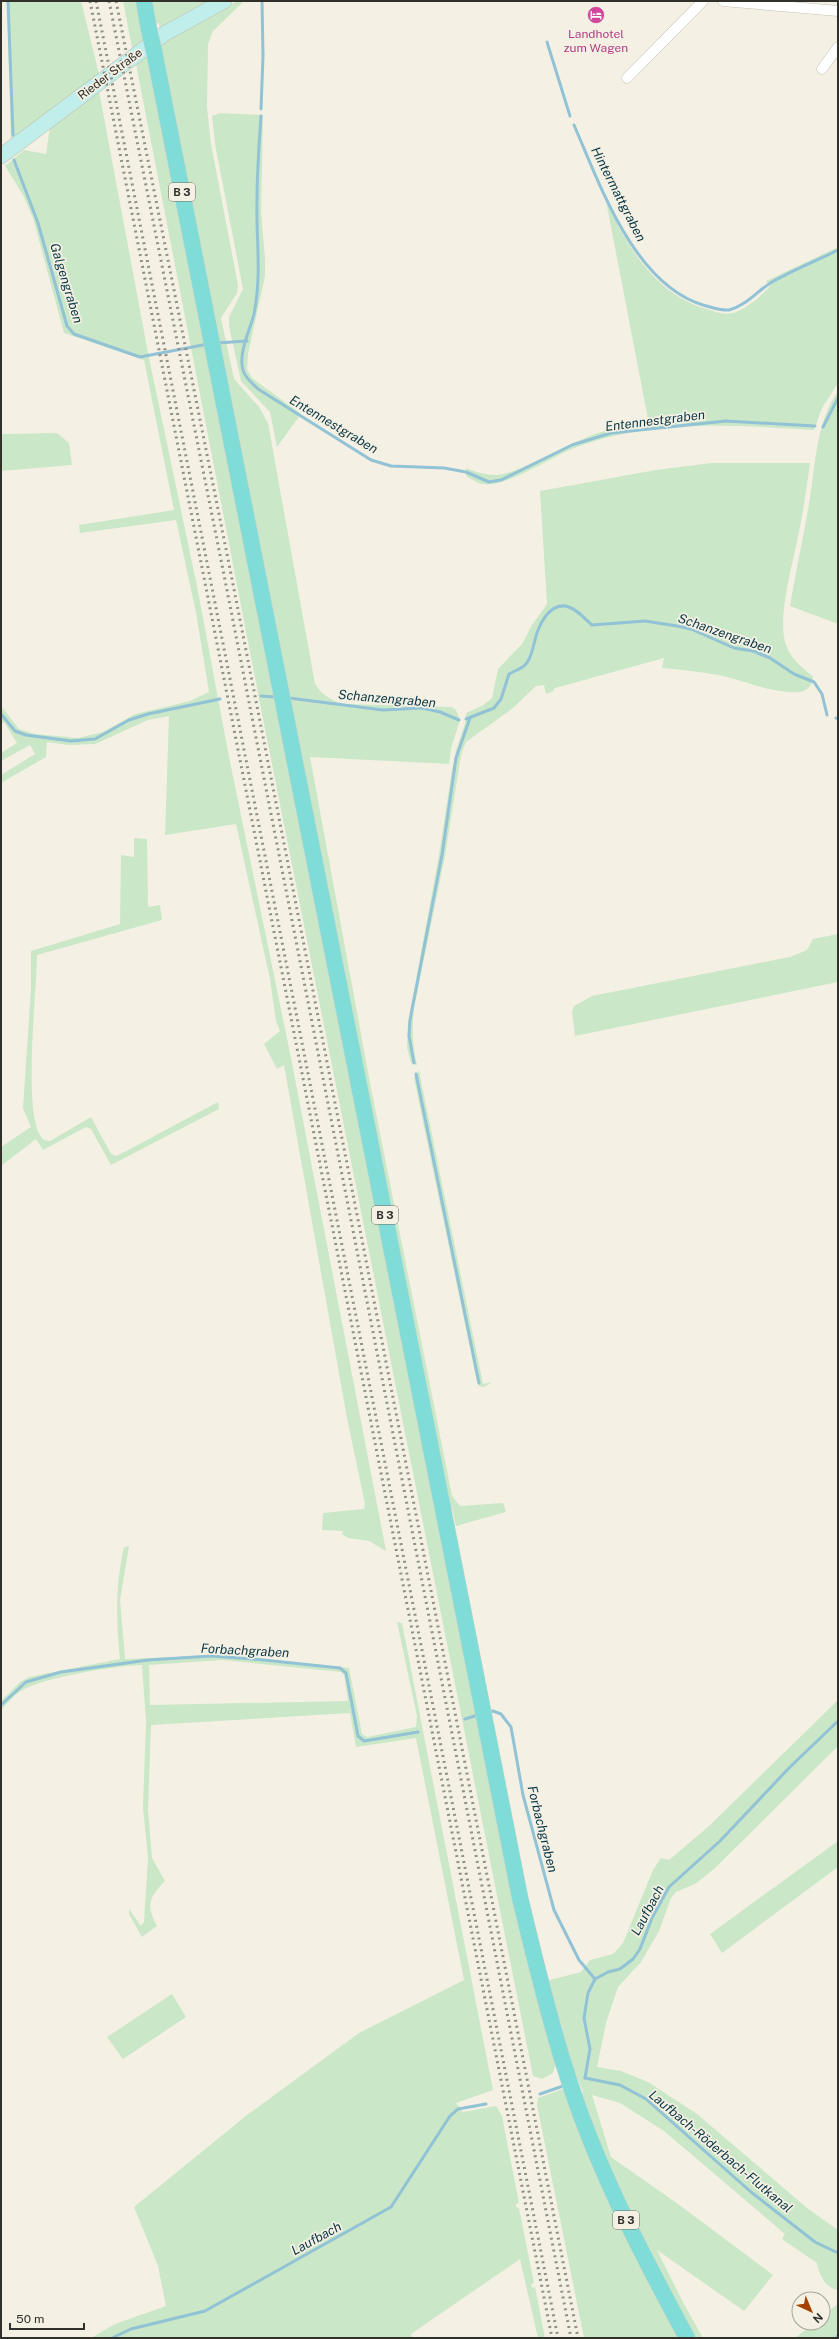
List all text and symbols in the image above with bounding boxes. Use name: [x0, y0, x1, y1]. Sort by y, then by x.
hotel icon: Landhotel zum Wagen: [586, 5, 606, 25]
place label: Landhotel zum Wagen: [564, 27, 628, 55]
street label: Rieder Straße: [75, 45, 145, 103]
water label: Hintermattgraben: [588, 144, 649, 244]
road number: B 3: [169, 183, 195, 201]
water label: Galgengraben: [47, 241, 86, 325]
water label: Entennestgraben: [287, 392, 381, 457]
water label: Entennestgraben: [604, 407, 706, 434]
water label: Schanzengraben: [676, 610, 774, 657]
water label: Schanzengraben: [337, 687, 437, 710]
road number: B 3: [372, 1206, 398, 1224]
water label: Forbachgraben: [200, 1641, 290, 1660]
water label: Forbachgraben: [524, 1784, 561, 1874]
water label: Laufbach: [628, 1883, 667, 1938]
water label: Laufbach-Röderbach-Flutkanal: [646, 2087, 795, 2216]
road number: B 3: [613, 2211, 639, 2229]
water label: Laufbach: [289, 2219, 344, 2258]
north arrow: [791, 2291, 831, 2331]
scale bar: [10, 2305, 84, 2331]
text: N: [811, 2311, 825, 2325]
text: 50 m: [16, 2312, 44, 2326]

